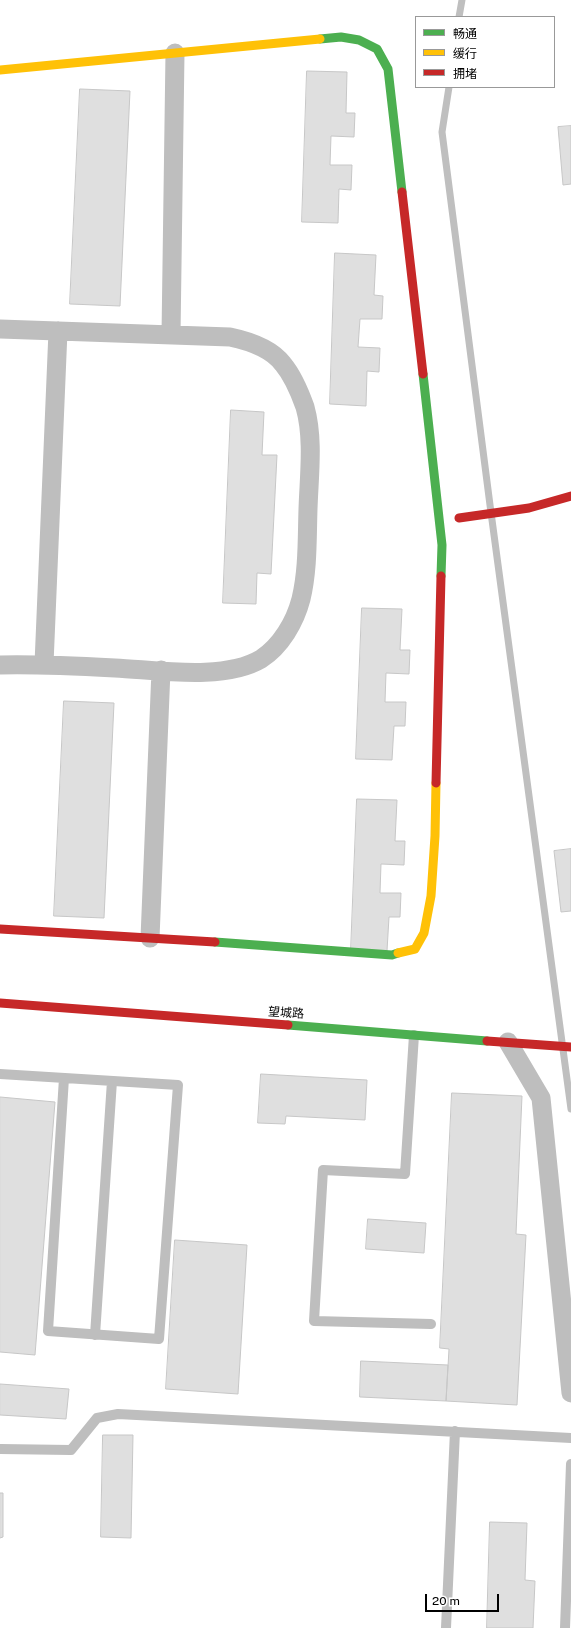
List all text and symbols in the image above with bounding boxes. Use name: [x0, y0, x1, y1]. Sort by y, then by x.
legend: [415, 16, 555, 88]
text: 畅通: [453, 27, 477, 41]
text: 缓行: [453, 47, 477, 61]
text: 拥堵: [453, 67, 477, 81]
street label: 望城路: [268, 1005, 304, 1021]
scale bar: [427, 1586, 501, 1612]
text: 20 m: [432, 1594, 460, 1608]

